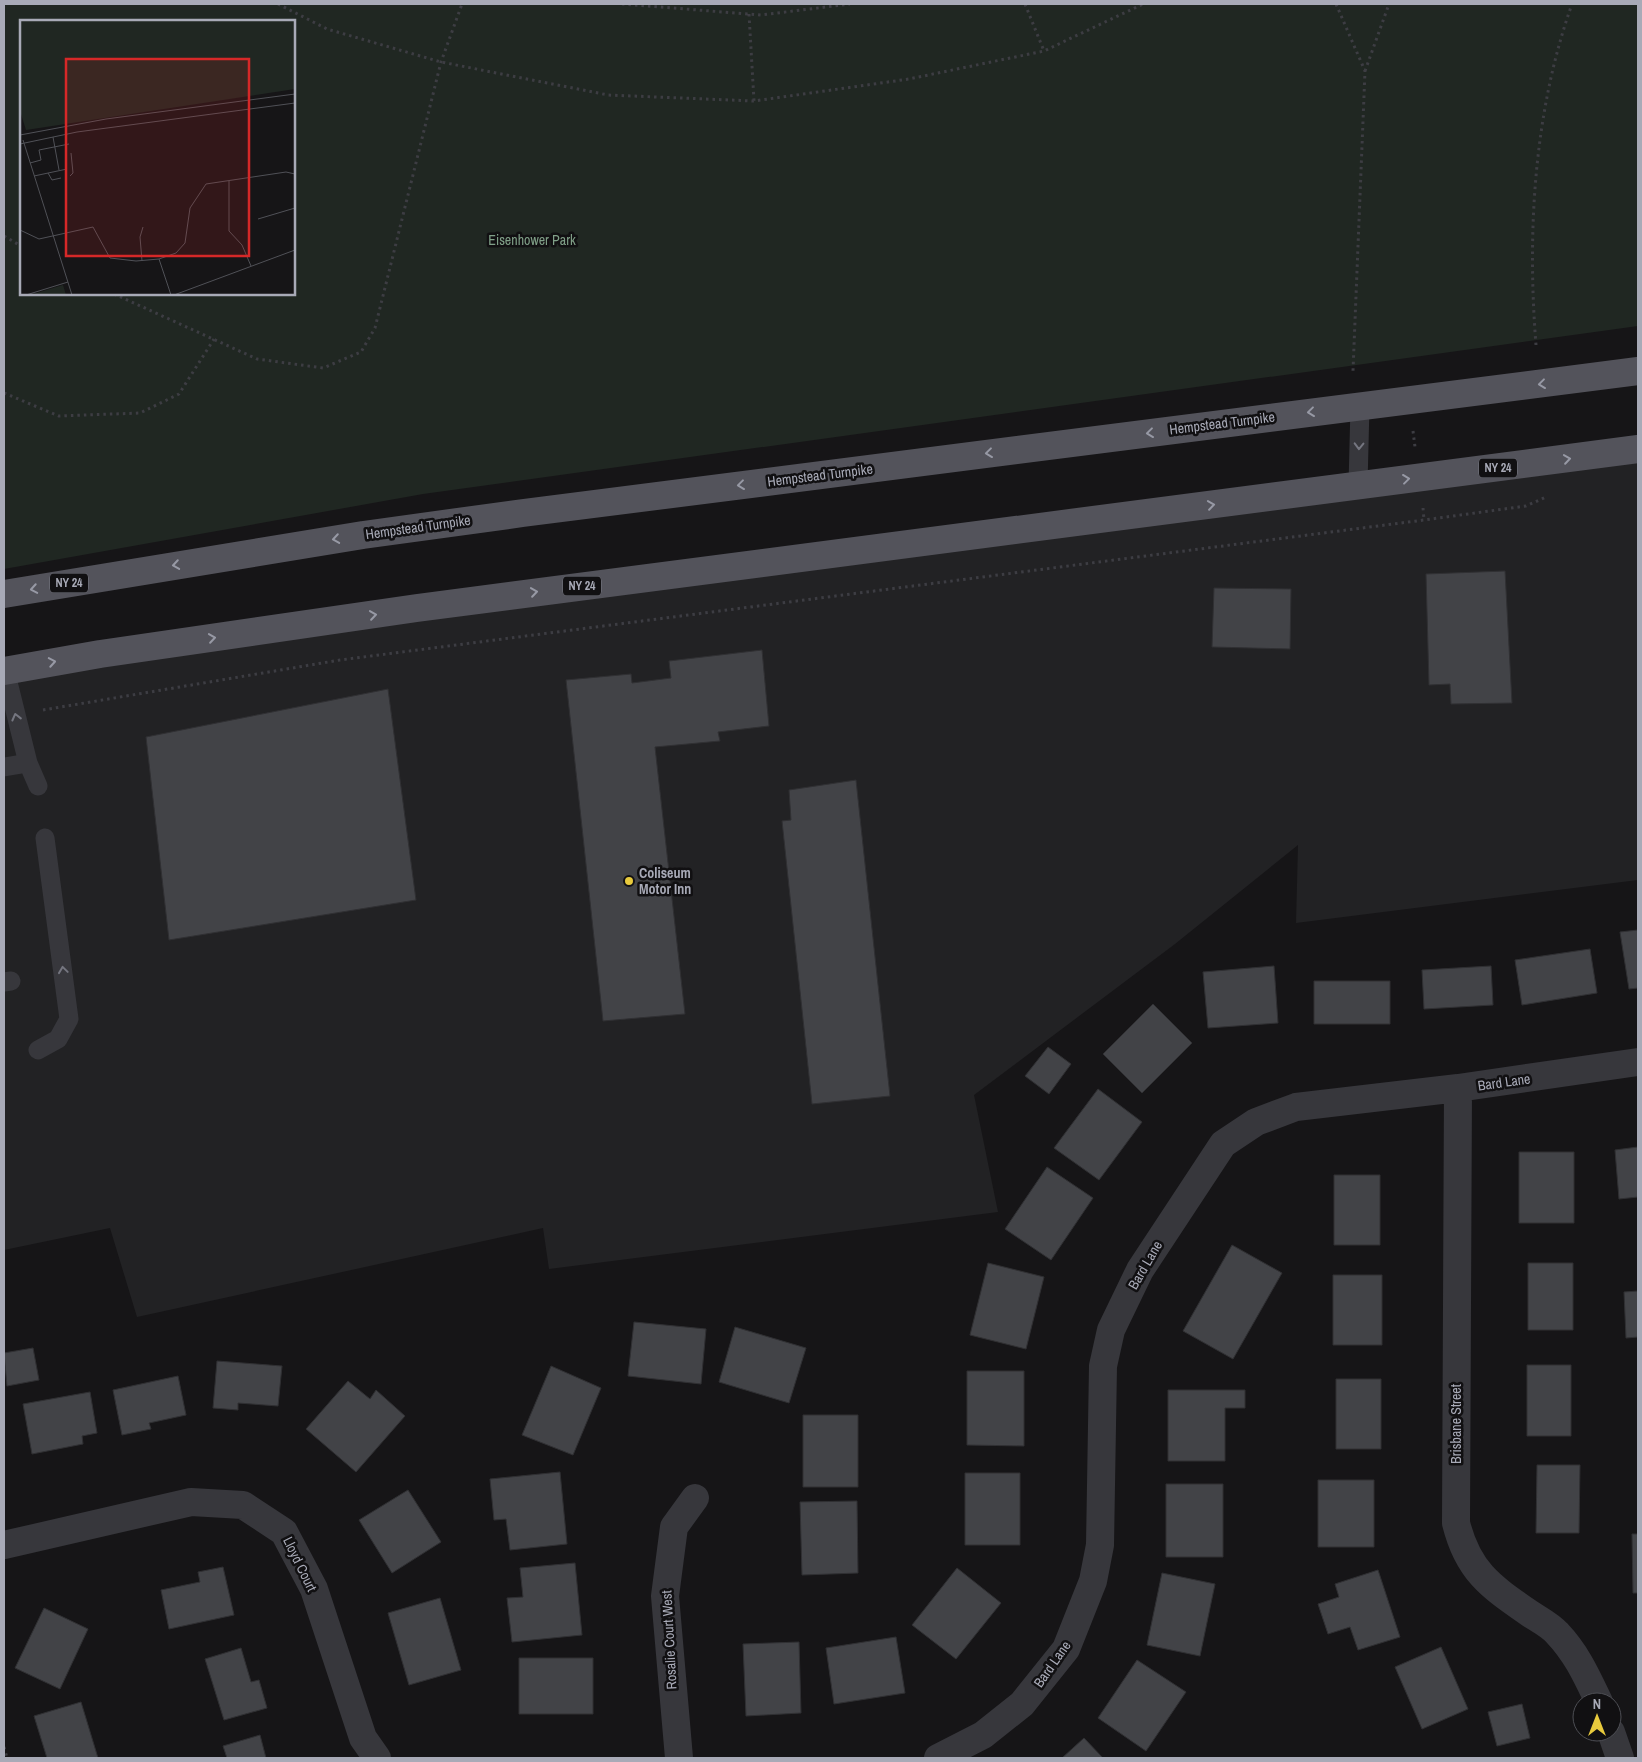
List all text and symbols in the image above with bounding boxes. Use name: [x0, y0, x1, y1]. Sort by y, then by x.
inset map: [20, 20, 295, 295]
park label: Eisenhower Park: [488, 231, 576, 249]
one-way arrow: [1538, 378, 1546, 389]
one-way arrow: [1307, 406, 1315, 417]
street label: Hempstead Turnpike: [1168, 408, 1276, 438]
one-way arrow: [1146, 427, 1154, 437]
one-way arrow: [1354, 442, 1364, 450]
one-way arrow: [985, 447, 993, 458]
one-way arrow: [1564, 454, 1572, 465]
road number: NY 24: [1479, 458, 1517, 478]
street label: Hempstead Turnpike: [766, 460, 874, 490]
one-way arrow: [1402, 475, 1411, 485]
one-way arrow: [737, 479, 745, 490]
one-way arrow: [1206, 501, 1215, 511]
street label: Hempstead Turnpike: [364, 511, 472, 543]
one-way arrow: [332, 534, 341, 544]
one-way arrow: [171, 559, 180, 569]
road number: NY 24: [50, 574, 88, 592]
road number: NY 24: [563, 576, 601, 596]
one-way arrow: [30, 583, 39, 593]
one-way arrow: [530, 588, 539, 598]
one-way arrow: [369, 610, 378, 620]
one-way arrow: [208, 633, 217, 643]
one-way arrow: [47, 658, 56, 668]
one-way arrow: [11, 712, 22, 721]
place label: Coliseum Motor Inn: [639, 864, 691, 898]
marker: Coliseum Motor Inn: [623, 875, 635, 887]
one-way arrow: [58, 966, 69, 974]
street label: Bard Lane: [1477, 1069, 1531, 1095]
street label: Bard Lane: [1124, 1238, 1166, 1292]
street label: Brisbane Street: [1447, 1384, 1465, 1464]
street label: Lloyd Court: [279, 1534, 321, 1594]
street label: Rosalie Court West: [657, 1590, 681, 1690]
street label: Bard Lane: [1029, 1637, 1075, 1691]
north arrow: [1572, 1692, 1622, 1742]
text: N: [1593, 1695, 1601, 1713]

